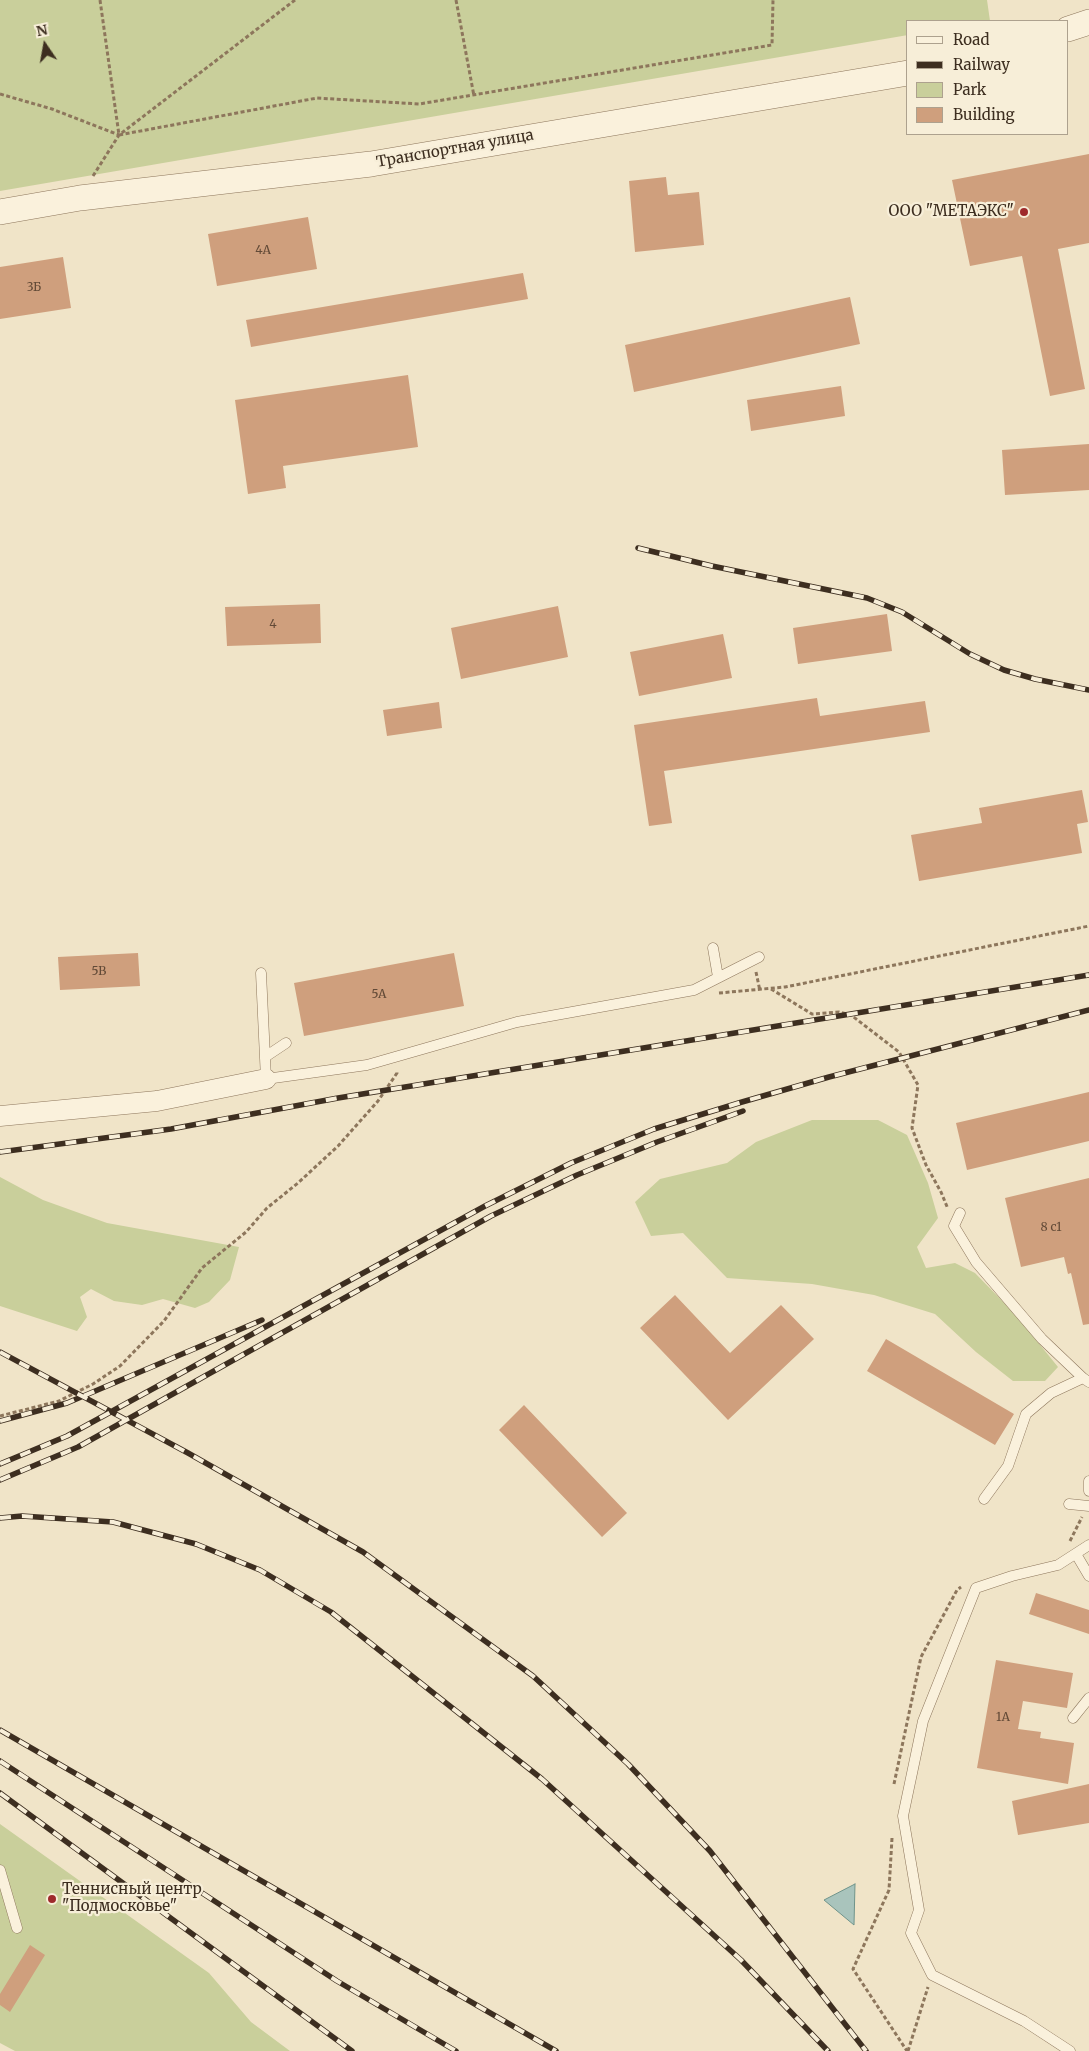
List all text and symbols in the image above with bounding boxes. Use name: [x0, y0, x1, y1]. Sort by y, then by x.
north arrow: [20, 20, 70, 70]
text: N: [35, 20, 49, 40]
legend: [906, 20, 1069, 135]
text: Road: [953, 30, 989, 49]
text: Railway: [953, 55, 1010, 74]
text: Park: [953, 80, 986, 99]
text: Building: [953, 105, 1015, 124]
street label: Транспортная улица: [375, 126, 535, 172]
place label: ООО "МЕТАЭКС": [888, 203, 1014, 221]
marker: ООО "МЕТАЭКС": [1018, 206, 1030, 218]
house number: 4А: [255, 244, 271, 258]
house number: 3Б: [27, 281, 41, 295]
house number: 4: [269, 618, 277, 632]
house number: 5В: [92, 965, 106, 979]
house number: 5А: [371, 988, 387, 1002]
house number: 8 с1: [1040, 1221, 1062, 1235]
house number: 1А: [996, 1711, 1010, 1725]
place label: Теннисный центр "Подмосковье": [62, 1881, 202, 1916]
marker: Теннисный центр "Подмосковье": [46, 1893, 58, 1905]

